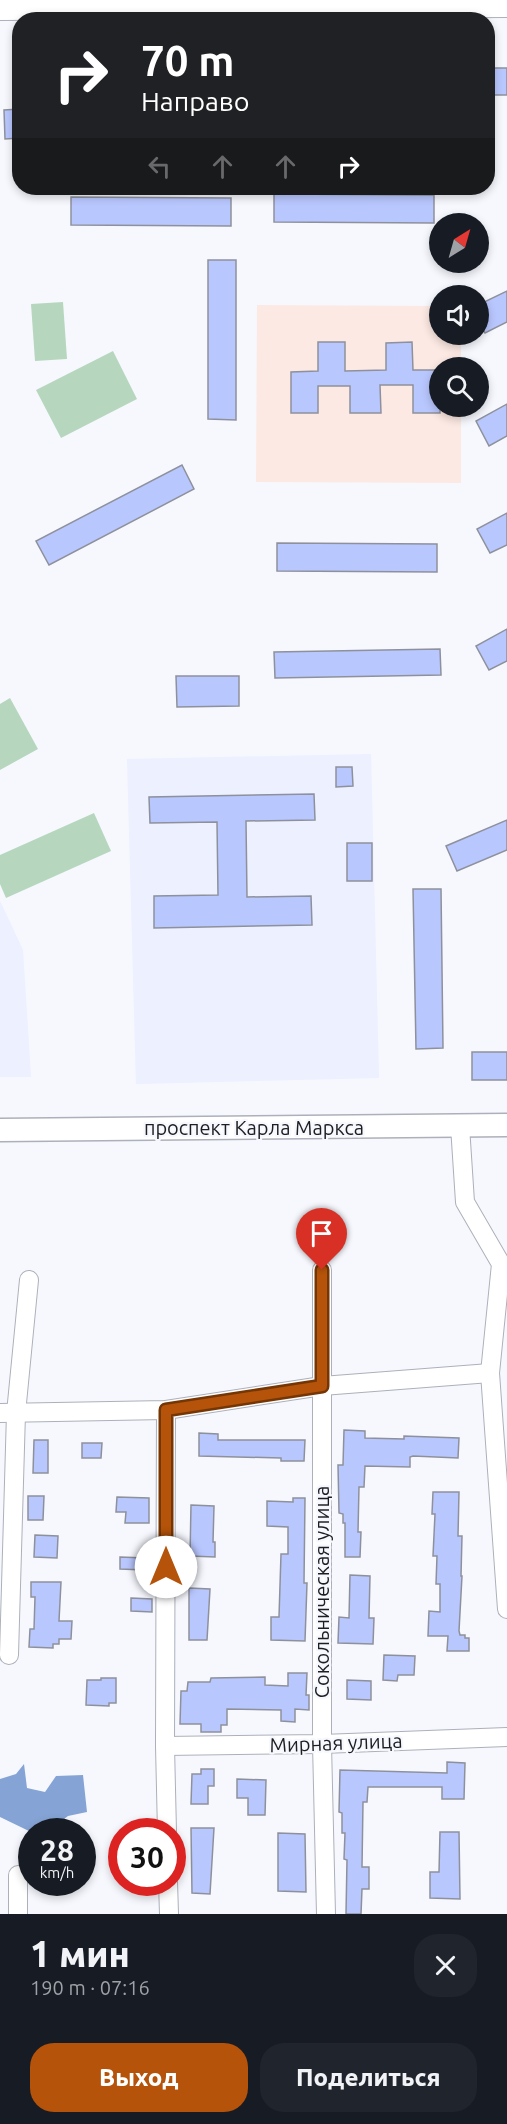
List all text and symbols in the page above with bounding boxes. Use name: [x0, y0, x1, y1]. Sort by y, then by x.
icon: right: [42, 36, 120, 114]
text: 70 m: [141, 37, 235, 84]
text: Направо: [141, 86, 250, 116]
icon: left: [143, 150, 176, 183]
icon: ahead: [206, 150, 239, 183]
icon: ahead: [269, 150, 302, 183]
icon: right: [332, 150, 365, 183]
north arrow: [429, 213, 489, 273]
map controls: [429, 213, 489, 417]
button: sound: [429, 285, 489, 345]
button: search: [429, 357, 489, 417]
street label: проспект Карла Маркса: [144, 1116, 364, 1139]
pin: [296, 1208, 347, 1270]
icon: arrive: [305, 1217, 338, 1250]
street label: Сокольническая улица: [310, 1486, 333, 1698]
position arrow: [134, 1535, 198, 1599]
street label: Мирная улица: [269, 1729, 403, 1756]
speed limit sign: 30: [108, 1818, 186, 1896]
text: 28: [40, 1833, 74, 1867]
text: km/h: [40, 1864, 74, 1881]
text: 1 мин: [30, 1933, 130, 1974]
button: close: [414, 1934, 477, 1997]
text: 190 m · 07:16: [30, 1976, 150, 1999]
button: Выход: [30, 2043, 248, 2112]
button: Поделиться: [260, 2043, 477, 2112]

